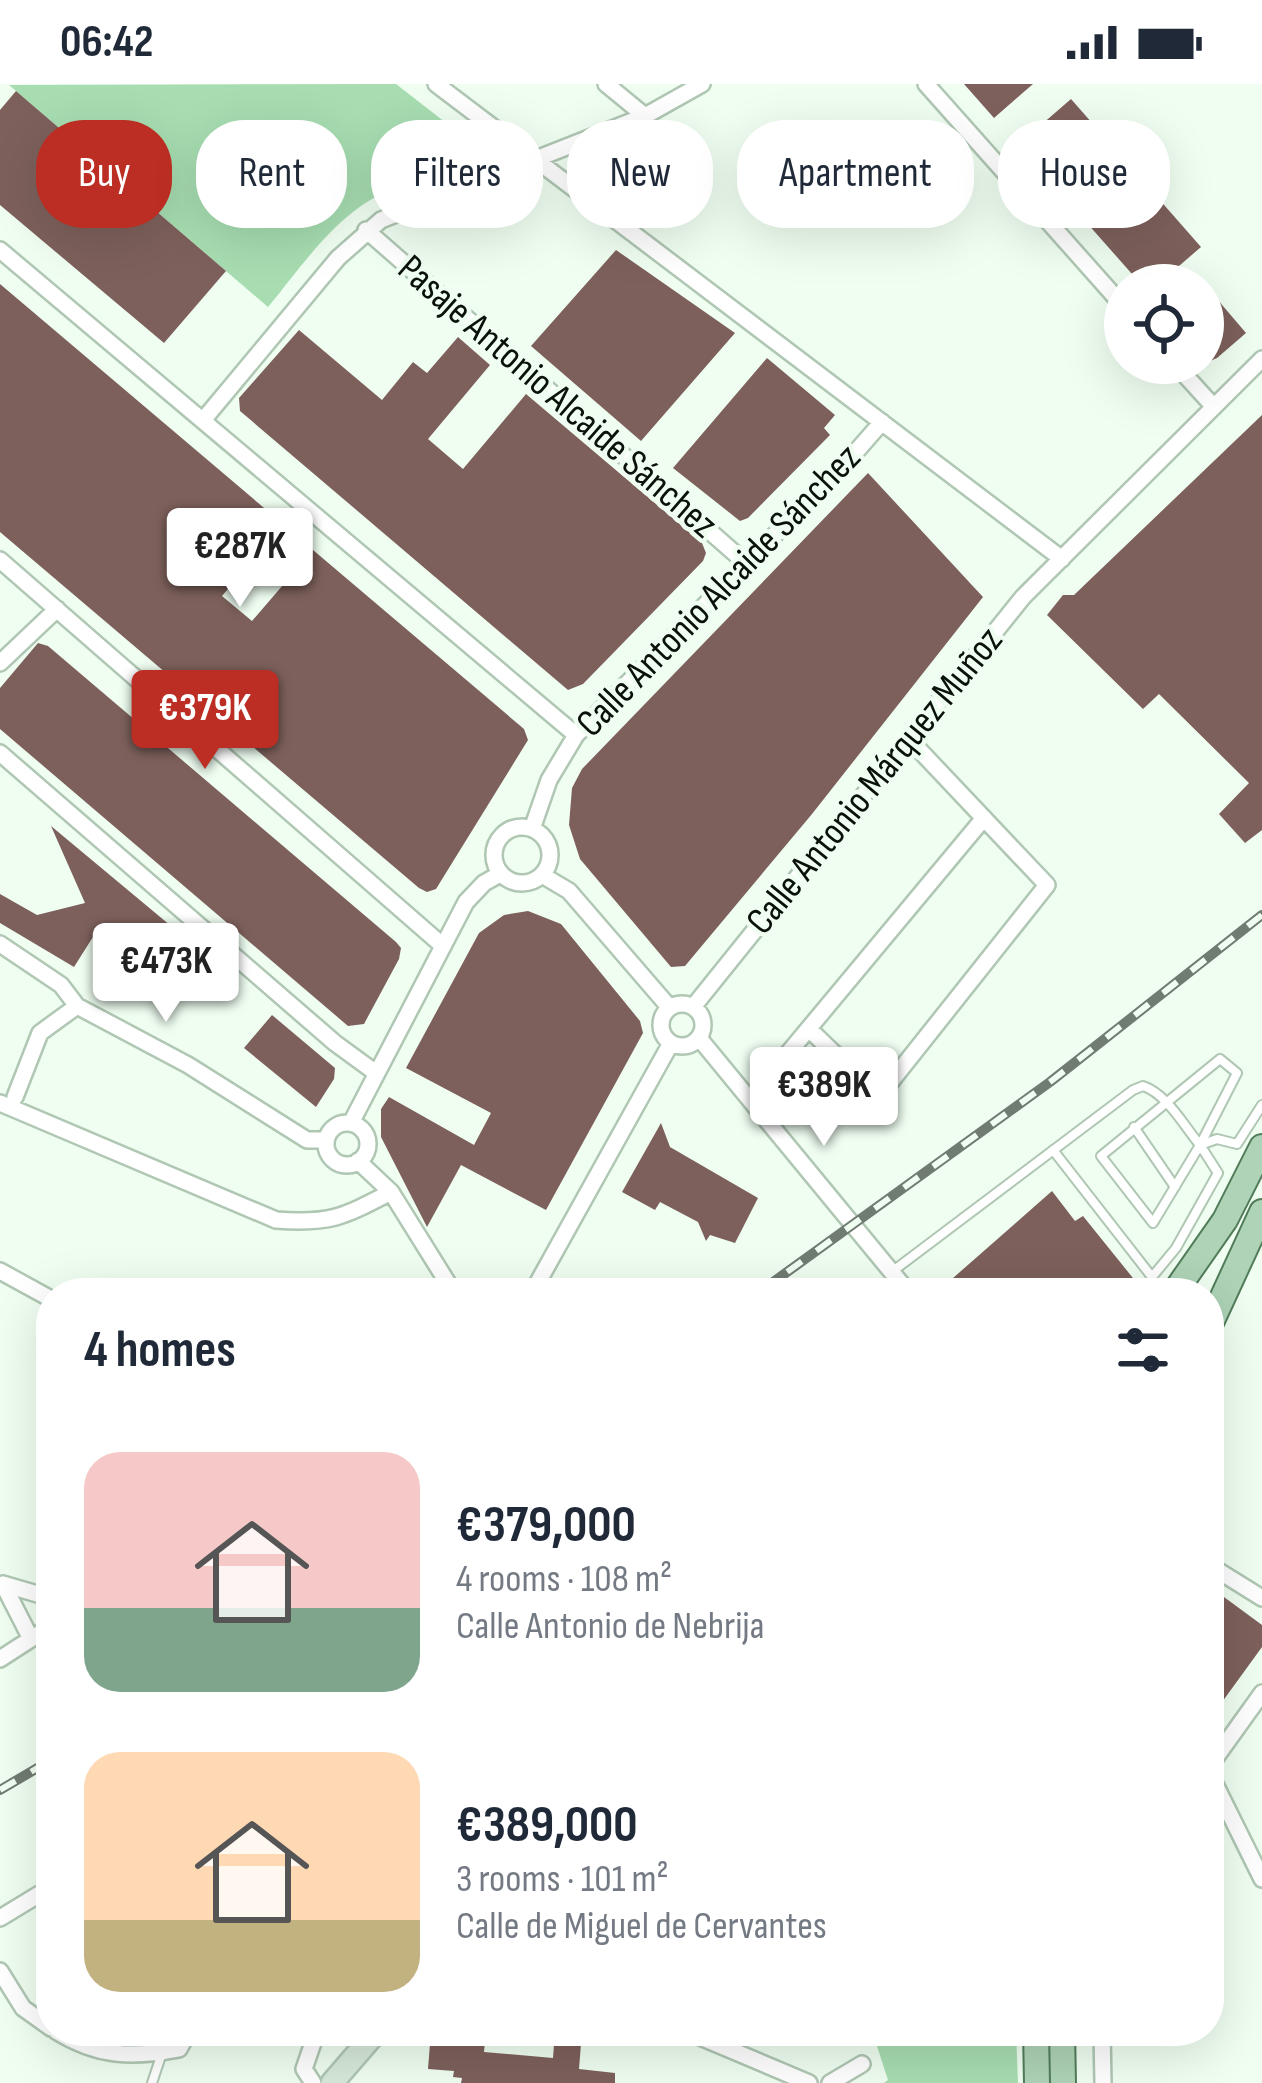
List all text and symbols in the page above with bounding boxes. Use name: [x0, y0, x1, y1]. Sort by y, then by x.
text: 06:42: [60, 15, 153, 70]
chip: Buy: [36, 120, 172, 228]
chip: Rent: [196, 120, 347, 228]
chip: Filters: [371, 120, 543, 228]
chip: New: [567, 120, 713, 228]
chip: Apartment: [737, 120, 974, 228]
chip: House: [998, 120, 1170, 228]
street label: Pasaje Antonio Alcaide Sánchez: [388, 246, 726, 548]
map controls: [1104, 264, 1224, 384]
button: locate: [1104, 264, 1224, 384]
street label: Calle Antonio Alcaide Sánchez: [567, 435, 871, 747]
pin: €287K: [156, 508, 324, 610]
text: €287K: [194, 523, 286, 570]
street label: Calle Antonio Márquez Muñoz: [737, 618, 1013, 944]
pin: €379K: [121, 670, 289, 772]
text: €379K: [159, 685, 251, 732]
pin: €473K: [82, 923, 250, 1025]
text: €473K: [120, 938, 212, 985]
pin: €389K: [740, 1047, 908, 1149]
text: €389K: [777, 1062, 871, 1109]
icon: filters: [1110, 1317, 1176, 1383]
text: 4 homes: [84, 1320, 236, 1381]
text: €379,000: [456, 1495, 636, 1556]
icon: home: [180, 1500, 324, 1644]
text: 4 rooms · 108 m²: [456, 1556, 672, 1603]
text: Calle Antonio de Nebrija: [456, 1603, 765, 1650]
text: €389,000: [456, 1795, 638, 1856]
icon: home: [180, 1800, 324, 1944]
text: 3 rooms · 101 m²: [456, 1856, 669, 1903]
text: Calle de Miguel de Cervantes: [456, 1903, 827, 1950]

